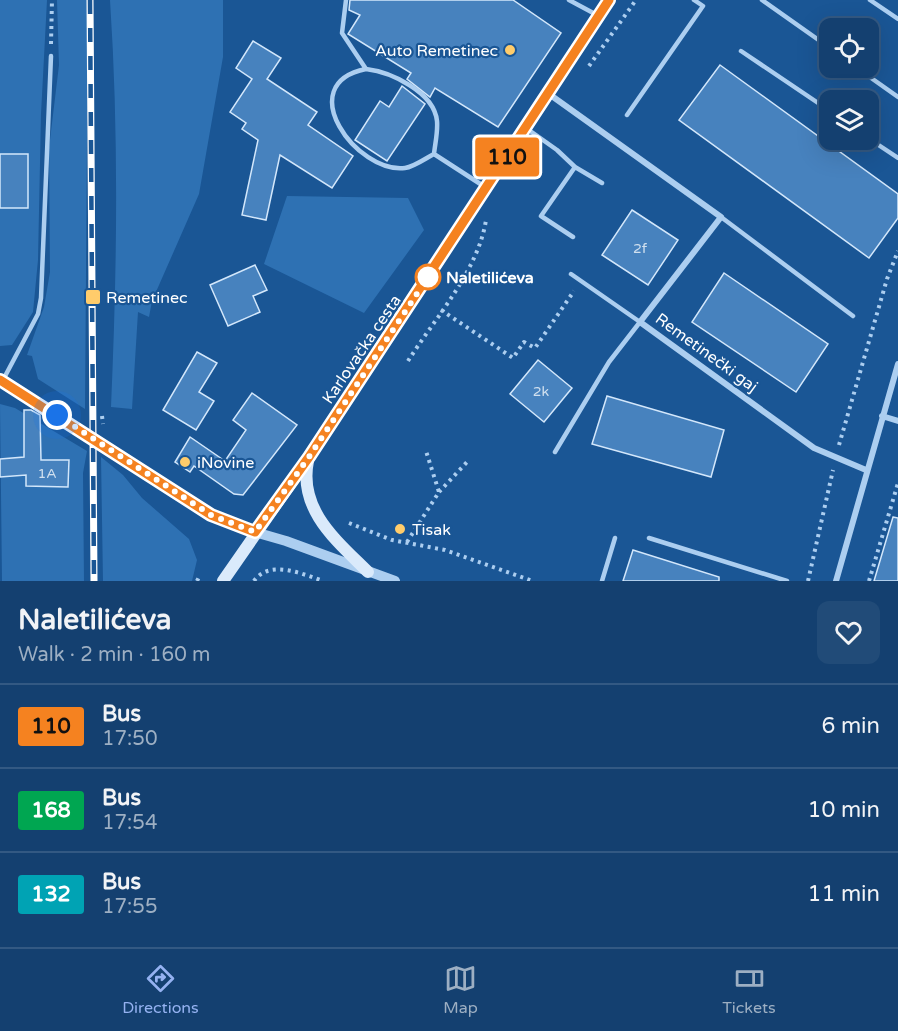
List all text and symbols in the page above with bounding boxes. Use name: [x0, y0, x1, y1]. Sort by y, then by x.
map controls: [819, 18, 879, 150]
button: locate: [819, 18, 879, 78]
place label: Auto Remetinec: [375, 41, 498, 61]
marker: Auto Remetinec: [503, 43, 517, 57]
button: layers: [819, 90, 879, 150]
line badge: 110: [472, 138, 542, 176]
text: 110: [487, 145, 527, 170]
house number: 2f: [633, 240, 648, 257]
marker: Naletilićeva: [415, 264, 441, 290]
place label: Naletilićeva: [446, 268, 534, 288]
marker: Remetinec: [84, 288, 102, 306]
place label: Remetinec: [106, 288, 188, 308]
street label: Karlovačka cesta: [318, 291, 406, 408]
street label: Remetinečki gaj: [651, 309, 761, 397]
house number: 2k: [533, 383, 550, 400]
your location: [42, 400, 72, 430]
place label: iNovine: [197, 453, 254, 473]
marker: iNovine: [178, 455, 192, 469]
house number: 1A: [37, 465, 57, 482]
place label: Tisak: [412, 520, 451, 540]
marker: Tisak: [393, 522, 407, 536]
button: heart: [817, 601, 880, 664]
text: Naletilićeva: [18, 603, 172, 637]
text: Walk · 2 min · 160 m: [18, 643, 210, 667]
text: Bus: [102, 701, 141, 727]
text: 6 min: [821, 713, 880, 739]
text: 110: [31, 714, 71, 739]
text: 17:50: [102, 727, 157, 751]
text: Bus: [102, 785, 141, 811]
text: 10 min: [808, 797, 880, 823]
text: 168: [31, 798, 71, 823]
text: 17:54: [102, 811, 157, 835]
text: Bus: [102, 869, 141, 895]
text: 11 min: [808, 881, 880, 907]
text: 132: [31, 882, 71, 907]
text: 17:55: [102, 895, 157, 919]
tab: Directions: [122, 962, 199, 1018]
tab: Map: [443, 962, 478, 1018]
tab: Tickets: [722, 962, 776, 1018]

